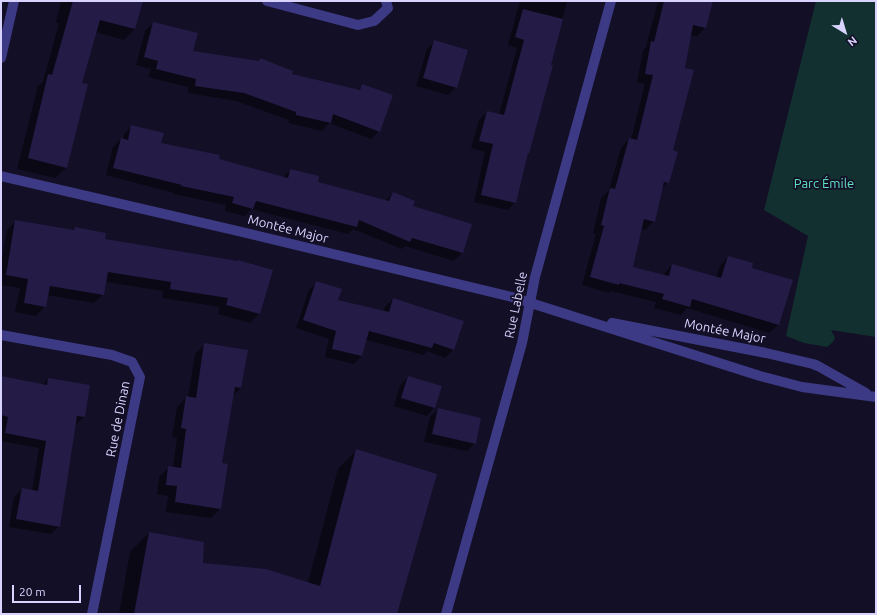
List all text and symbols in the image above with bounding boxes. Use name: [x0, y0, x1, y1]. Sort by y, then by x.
north arrow: [825, 12, 865, 52]
text: N: [845, 34, 859, 49]
park label: Parc Émile: [794, 176, 854, 192]
street label: Montée Major: [246, 211, 330, 247]
street label: Rue Labelle: [501, 270, 531, 340]
street label: Montée Major: [683, 315, 767, 347]
street label: Rue de Dinan: [103, 380, 133, 458]
scale bar: [14, 577, 83, 603]
text: 20 m: [19, 585, 46, 598]

